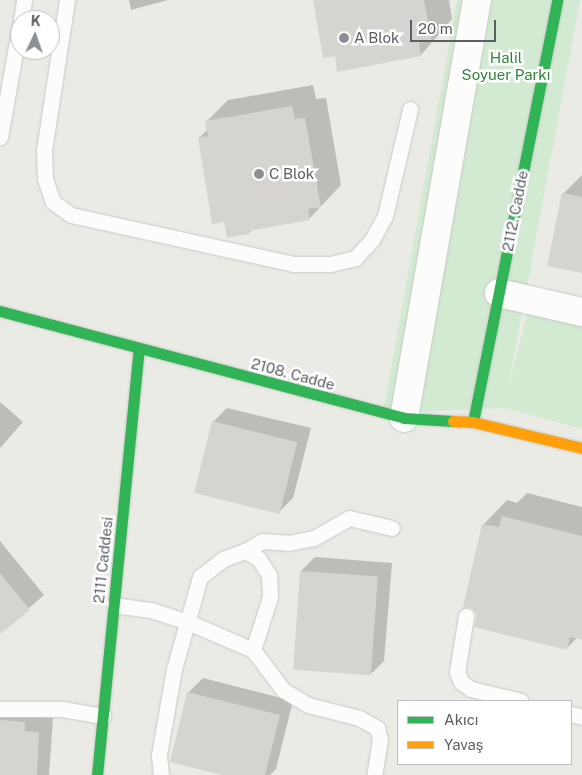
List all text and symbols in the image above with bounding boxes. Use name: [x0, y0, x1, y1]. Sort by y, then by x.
north arrow: [10, 10, 60, 60]
scale bar: [412, 10, 498, 42]
text: K: [30, 13, 41, 29]
text: 20 m: [418, 20, 453, 37]
place label: A Blok: [354, 29, 399, 47]
marker: A Blok: [338, 32, 350, 44]
park label: Halil Soyuer Parkı: [462, 48, 550, 83]
place label: C Blok: [269, 165, 314, 183]
marker: C Blok: [253, 168, 265, 180]
street label: 2112. Cadde: [498, 169, 532, 253]
street label: 2108. Cadde: [249, 354, 337, 394]
street label: 2111 Caddesi: [89, 516, 117, 604]
legend: [397, 700, 572, 765]
text: Akıcı: [444, 711, 478, 728]
text: Yavaş: [444, 736, 483, 753]

